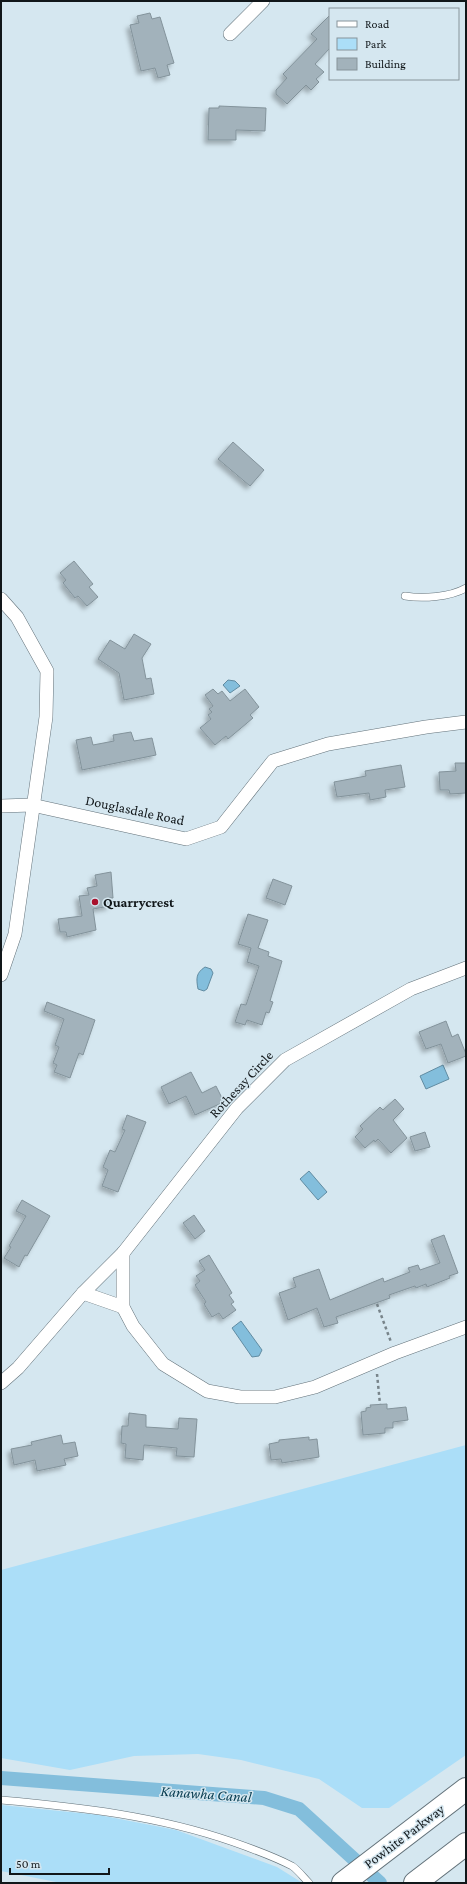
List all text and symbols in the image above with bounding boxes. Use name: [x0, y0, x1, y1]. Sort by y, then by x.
legend: [329, 8, 459, 80]
text: Road: [365, 17, 390, 31]
text: Park: [365, 37, 387, 51]
text: Building: [365, 57, 406, 71]
street label: Douglasdale Road: [84, 792, 187, 828]
place label: Quarrycrest: [103, 894, 175, 910]
marker: Quarrycrest: [90, 897, 100, 907]
street label: Rothesay Circle: [206, 1047, 276, 1121]
water label: Kanawha Canal: [160, 1783, 252, 1805]
street label: Powhite Parkway: [361, 1800, 448, 1871]
scale bar: [10, 1850, 109, 1876]
text: 50 m: [16, 1857, 41, 1871]

